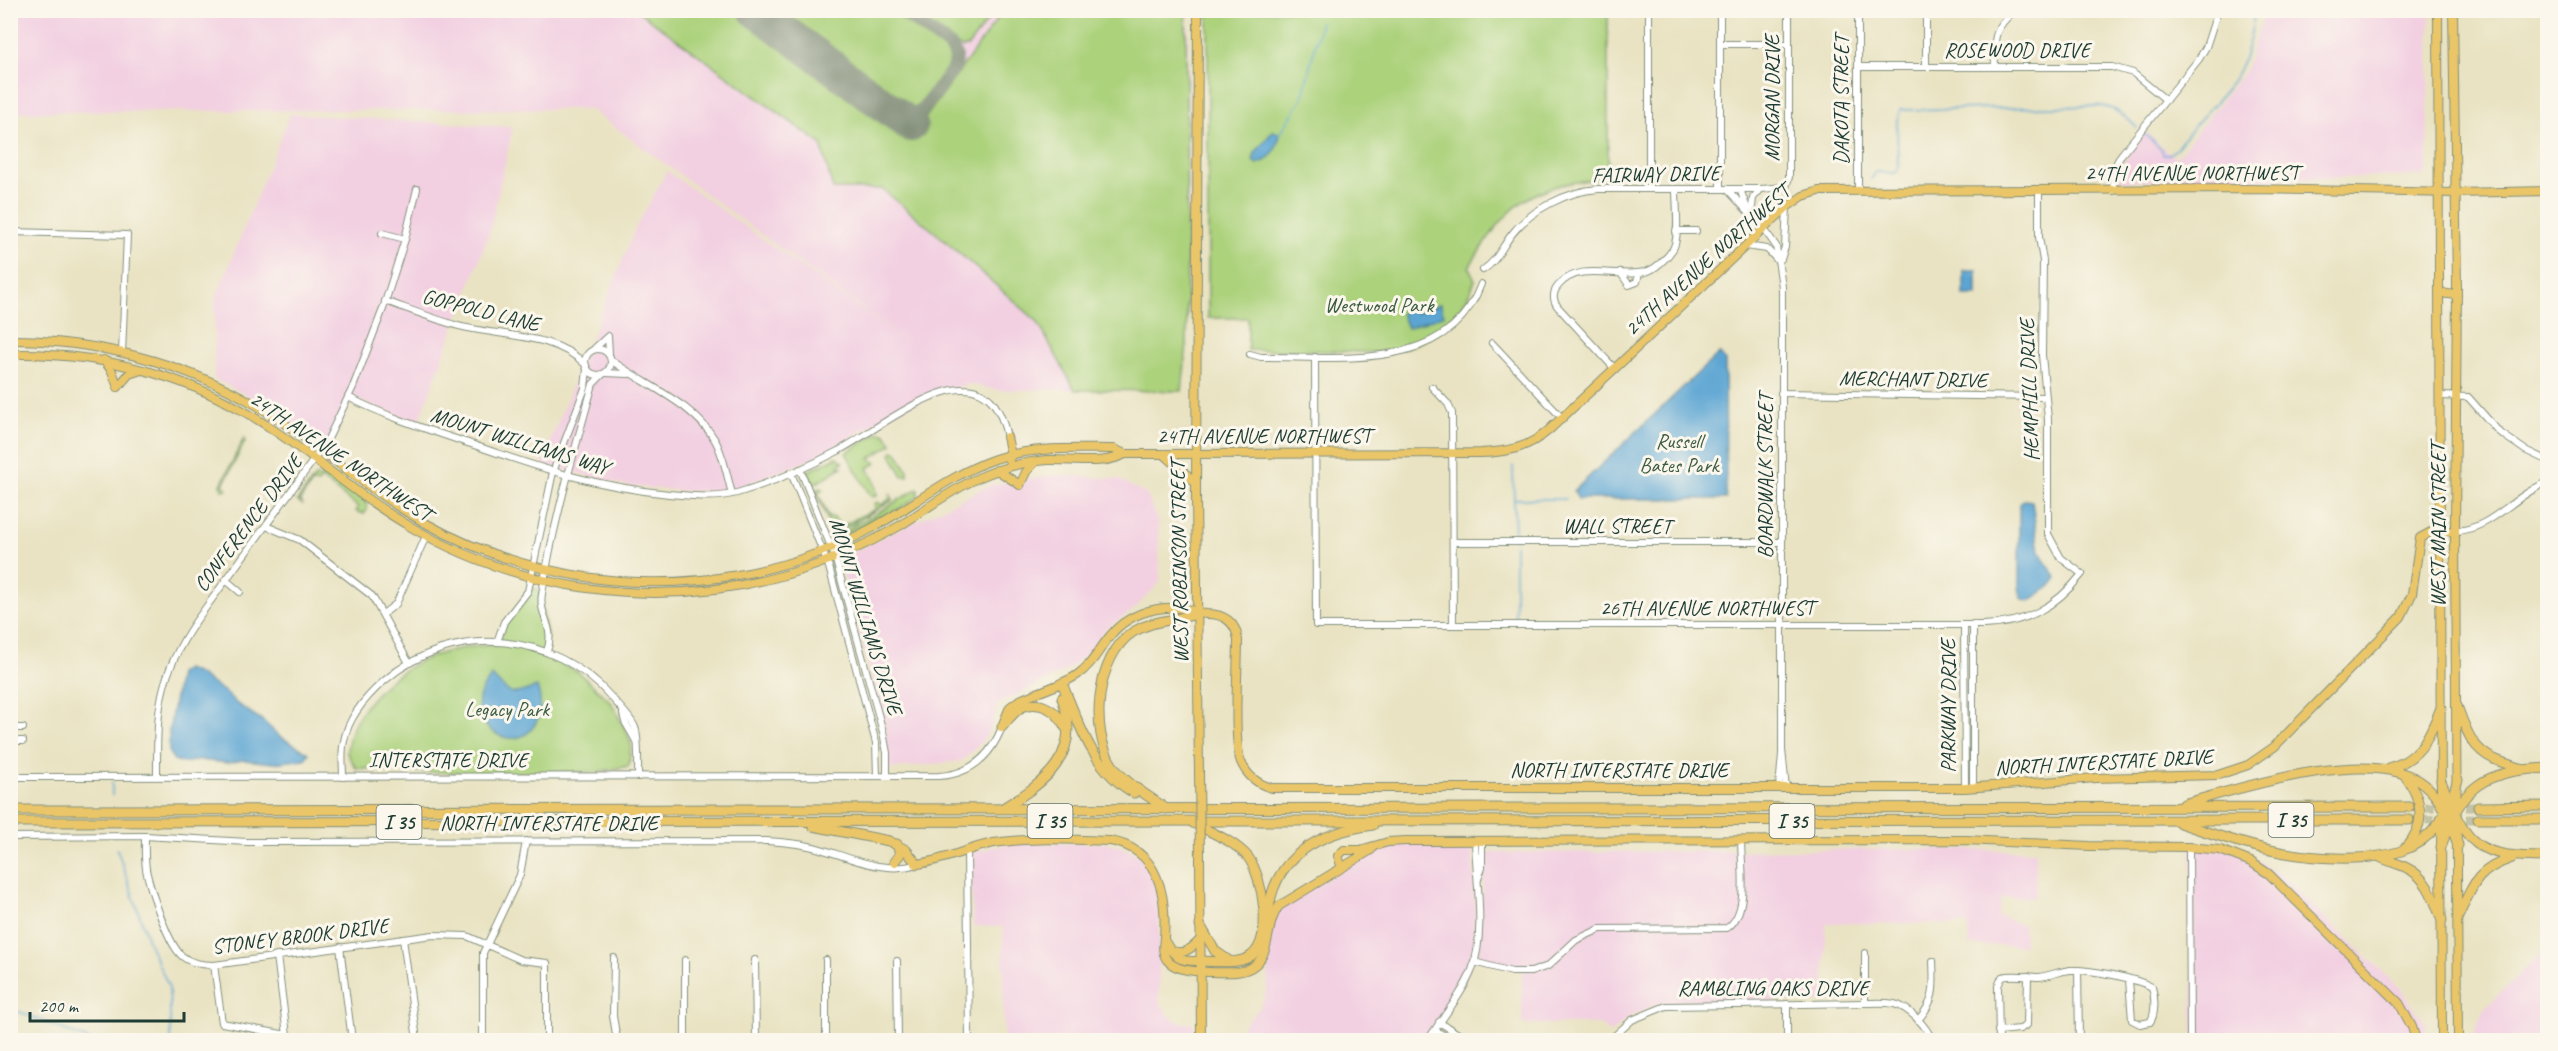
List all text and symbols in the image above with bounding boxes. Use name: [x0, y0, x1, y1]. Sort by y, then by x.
street label: DAKOTA STREET: [1828, 31, 1854, 165]
street label: MORGAN DRIVE: [1759, 32, 1785, 161]
street label: ROSEWOOD DRIVE: [1944, 37, 2092, 63]
street label: FAIRWAY DRIVE: [1592, 160, 1723, 188]
street label: 24TH AVENUE NORTHWEST: [2085, 160, 2304, 186]
street label: 24TH AVENUE NORTHWEST: [1619, 175, 1799, 341]
street label: GOPPOLD LANE: [420, 283, 545, 338]
park label: Westwood Park: [1325, 292, 1435, 318]
street label: HEMPHILL DRIVE: [2013, 315, 2044, 462]
street label: MERCHANT DRIVE: [1839, 365, 1990, 393]
street label: 24TH AVENUE NORTHWEST: [245, 385, 441, 530]
street label: BOARDWALK STREET: [1752, 389, 1778, 559]
street label: MOUNT WILLIAMS WAY: [428, 402, 616, 482]
street label: 24TH AVENUE NORTHWEST: [1157, 423, 1376, 449]
park label: Russell Bates Park: [1640, 428, 1721, 478]
street label: WEST MAIN STREET: [2425, 438, 2451, 607]
street label: CONFERENCE DRIVE: [188, 447, 309, 597]
street label: WEST ROBINSON STREET: [1164, 455, 1194, 663]
street label: WALL STREET: [1563, 513, 1676, 539]
street label: MOUNT WILLIAMS DRIVE: [824, 514, 909, 720]
street label: 26TH AVENUE NORTHWEST: [1600, 595, 1819, 621]
street label: PARKWAY DRIVE: [1935, 636, 1961, 773]
park label: Legacy Park: [465, 696, 550, 722]
street label: NORTH INTERSTATE DRIVE: [1995, 743, 2216, 781]
street label: INTERSTATE DRIVE: [368, 747, 530, 773]
street label: NORTH INTERSTATE DRIVE: [1510, 757, 1731, 783]
road number: I 35: [2268, 803, 2314, 837]
road number: I 35: [1028, 804, 1072, 838]
road number: I 35: [1770, 804, 1814, 838]
road number: I 35: [376, 805, 422, 839]
street label: NORTH INTERSTATE DRIVE: [440, 810, 661, 836]
street label: STONEY BROOK DRIVE: [210, 912, 392, 960]
street label: RAMBLING OAKS DRIVE: [1677, 975, 1871, 1001]
scale bar: [30, 985, 184, 1023]
text: 200 m: [39, 995, 80, 1017]

